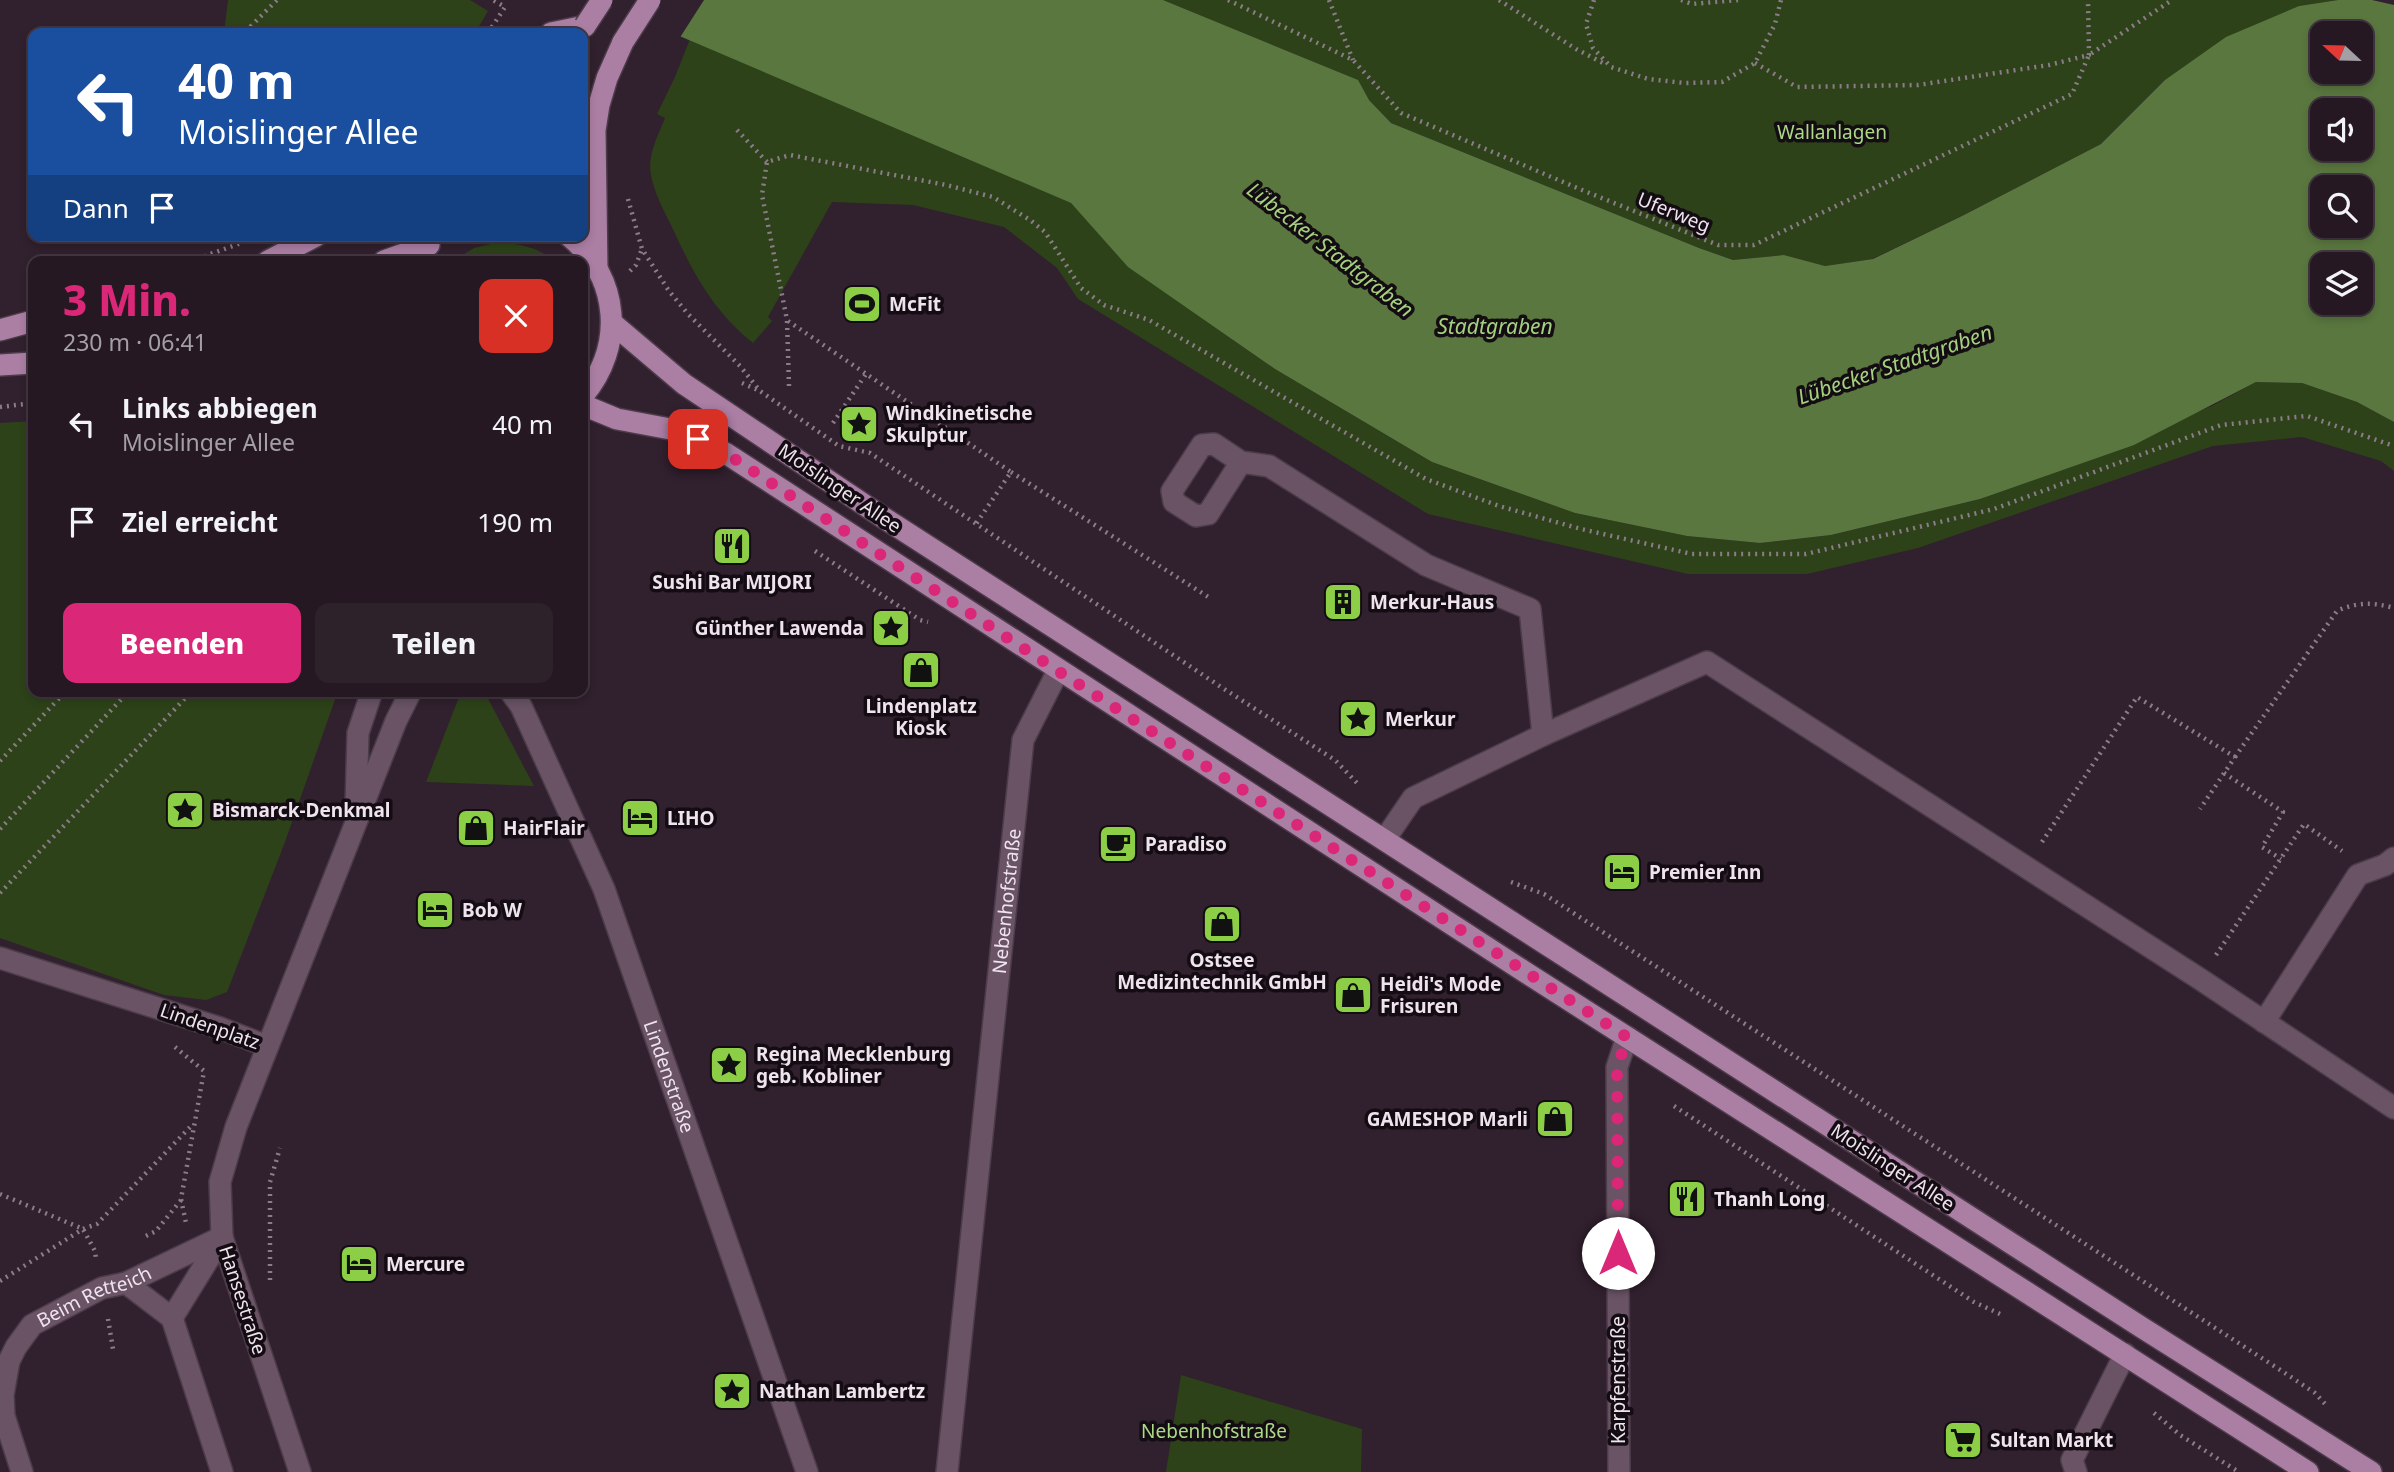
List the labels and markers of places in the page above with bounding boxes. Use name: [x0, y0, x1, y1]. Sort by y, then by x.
sports icon: McFit: [841, 283, 883, 325]
place label: McFit: [889, 291, 941, 317]
place label: Windkinetische Skulptur: [886, 400, 1033, 448]
place icon: Windkinetische Skulptur: [838, 403, 880, 445]
pin: [668, 409, 728, 469]
restaurant icon: Sushi Bar MIJORI: [711, 525, 753, 567]
place label: Sushi Bar MIJORI: [652, 569, 812, 595]
building icon: Merkur-Haus: [1322, 581, 1364, 623]
place label: Merkur-Haus: [1370, 589, 1494, 615]
place icon: Günther Lawenda: [870, 607, 912, 649]
place label: Günther Lawenda: [695, 615, 864, 641]
shop icon: Lindenplatz Kiosk: [900, 649, 942, 691]
place label: Lindenplatz Kiosk: [865, 693, 977, 741]
place icon: Merkur: [1337, 698, 1379, 740]
place label: Merkur: [1385, 706, 1456, 732]
place icon: Bismarck-Denkmal: [164, 789, 206, 831]
place label: Bismarck-Denkmal: [212, 797, 391, 823]
hotel icon: LIHO: [619, 797, 661, 839]
place label: LIHO: [667, 805, 715, 831]
shop icon: HairFlair: [455, 807, 497, 849]
place label: HairFlair: [503, 815, 585, 841]
cafe icon: Paradiso: [1097, 823, 1139, 865]
place label: Paradiso: [1145, 831, 1227, 857]
hotel icon: Premier Inn: [1601, 851, 1643, 893]
place label: Premier Inn: [1649, 859, 1761, 885]
hotel icon: Bob W: [414, 889, 456, 931]
place label: Bob W: [462, 897, 522, 923]
shop icon: Ostsee Medizintechnik GmbH: [1201, 903, 1243, 945]
place label: Ostsee Medizintechnik GmbH: [1117, 947, 1327, 995]
place label: Heidi's Mode Frisuren: [1380, 971, 1501, 1019]
shop icon: Heidi's Mode Frisuren: [1332, 974, 1374, 1016]
place label: Regina Mecklenburg geb. Kobliner: [756, 1041, 951, 1089]
place icon: Regina Mecklenburg geb. Kobliner: [708, 1044, 750, 1086]
shop icon: GAMESHOP Marli: [1534, 1098, 1576, 1140]
place label: GAMESHOP Marli: [1367, 1106, 1528, 1132]
restaurant icon: Thanh Long: [1666, 1178, 1708, 1220]
place label: Thanh Long: [1714, 1186, 1825, 1212]
hotel icon: Mercure: [338, 1243, 380, 1285]
place label: Mercure: [386, 1251, 465, 1277]
place icon: Nathan Lambertz: [711, 1370, 753, 1412]
place label: Nathan Lambertz: [759, 1378, 925, 1404]
supermarket icon: Sultan Markt: [1942, 1419, 1984, 1461]
place label: Sultan Markt: [1990, 1427, 2113, 1453]

